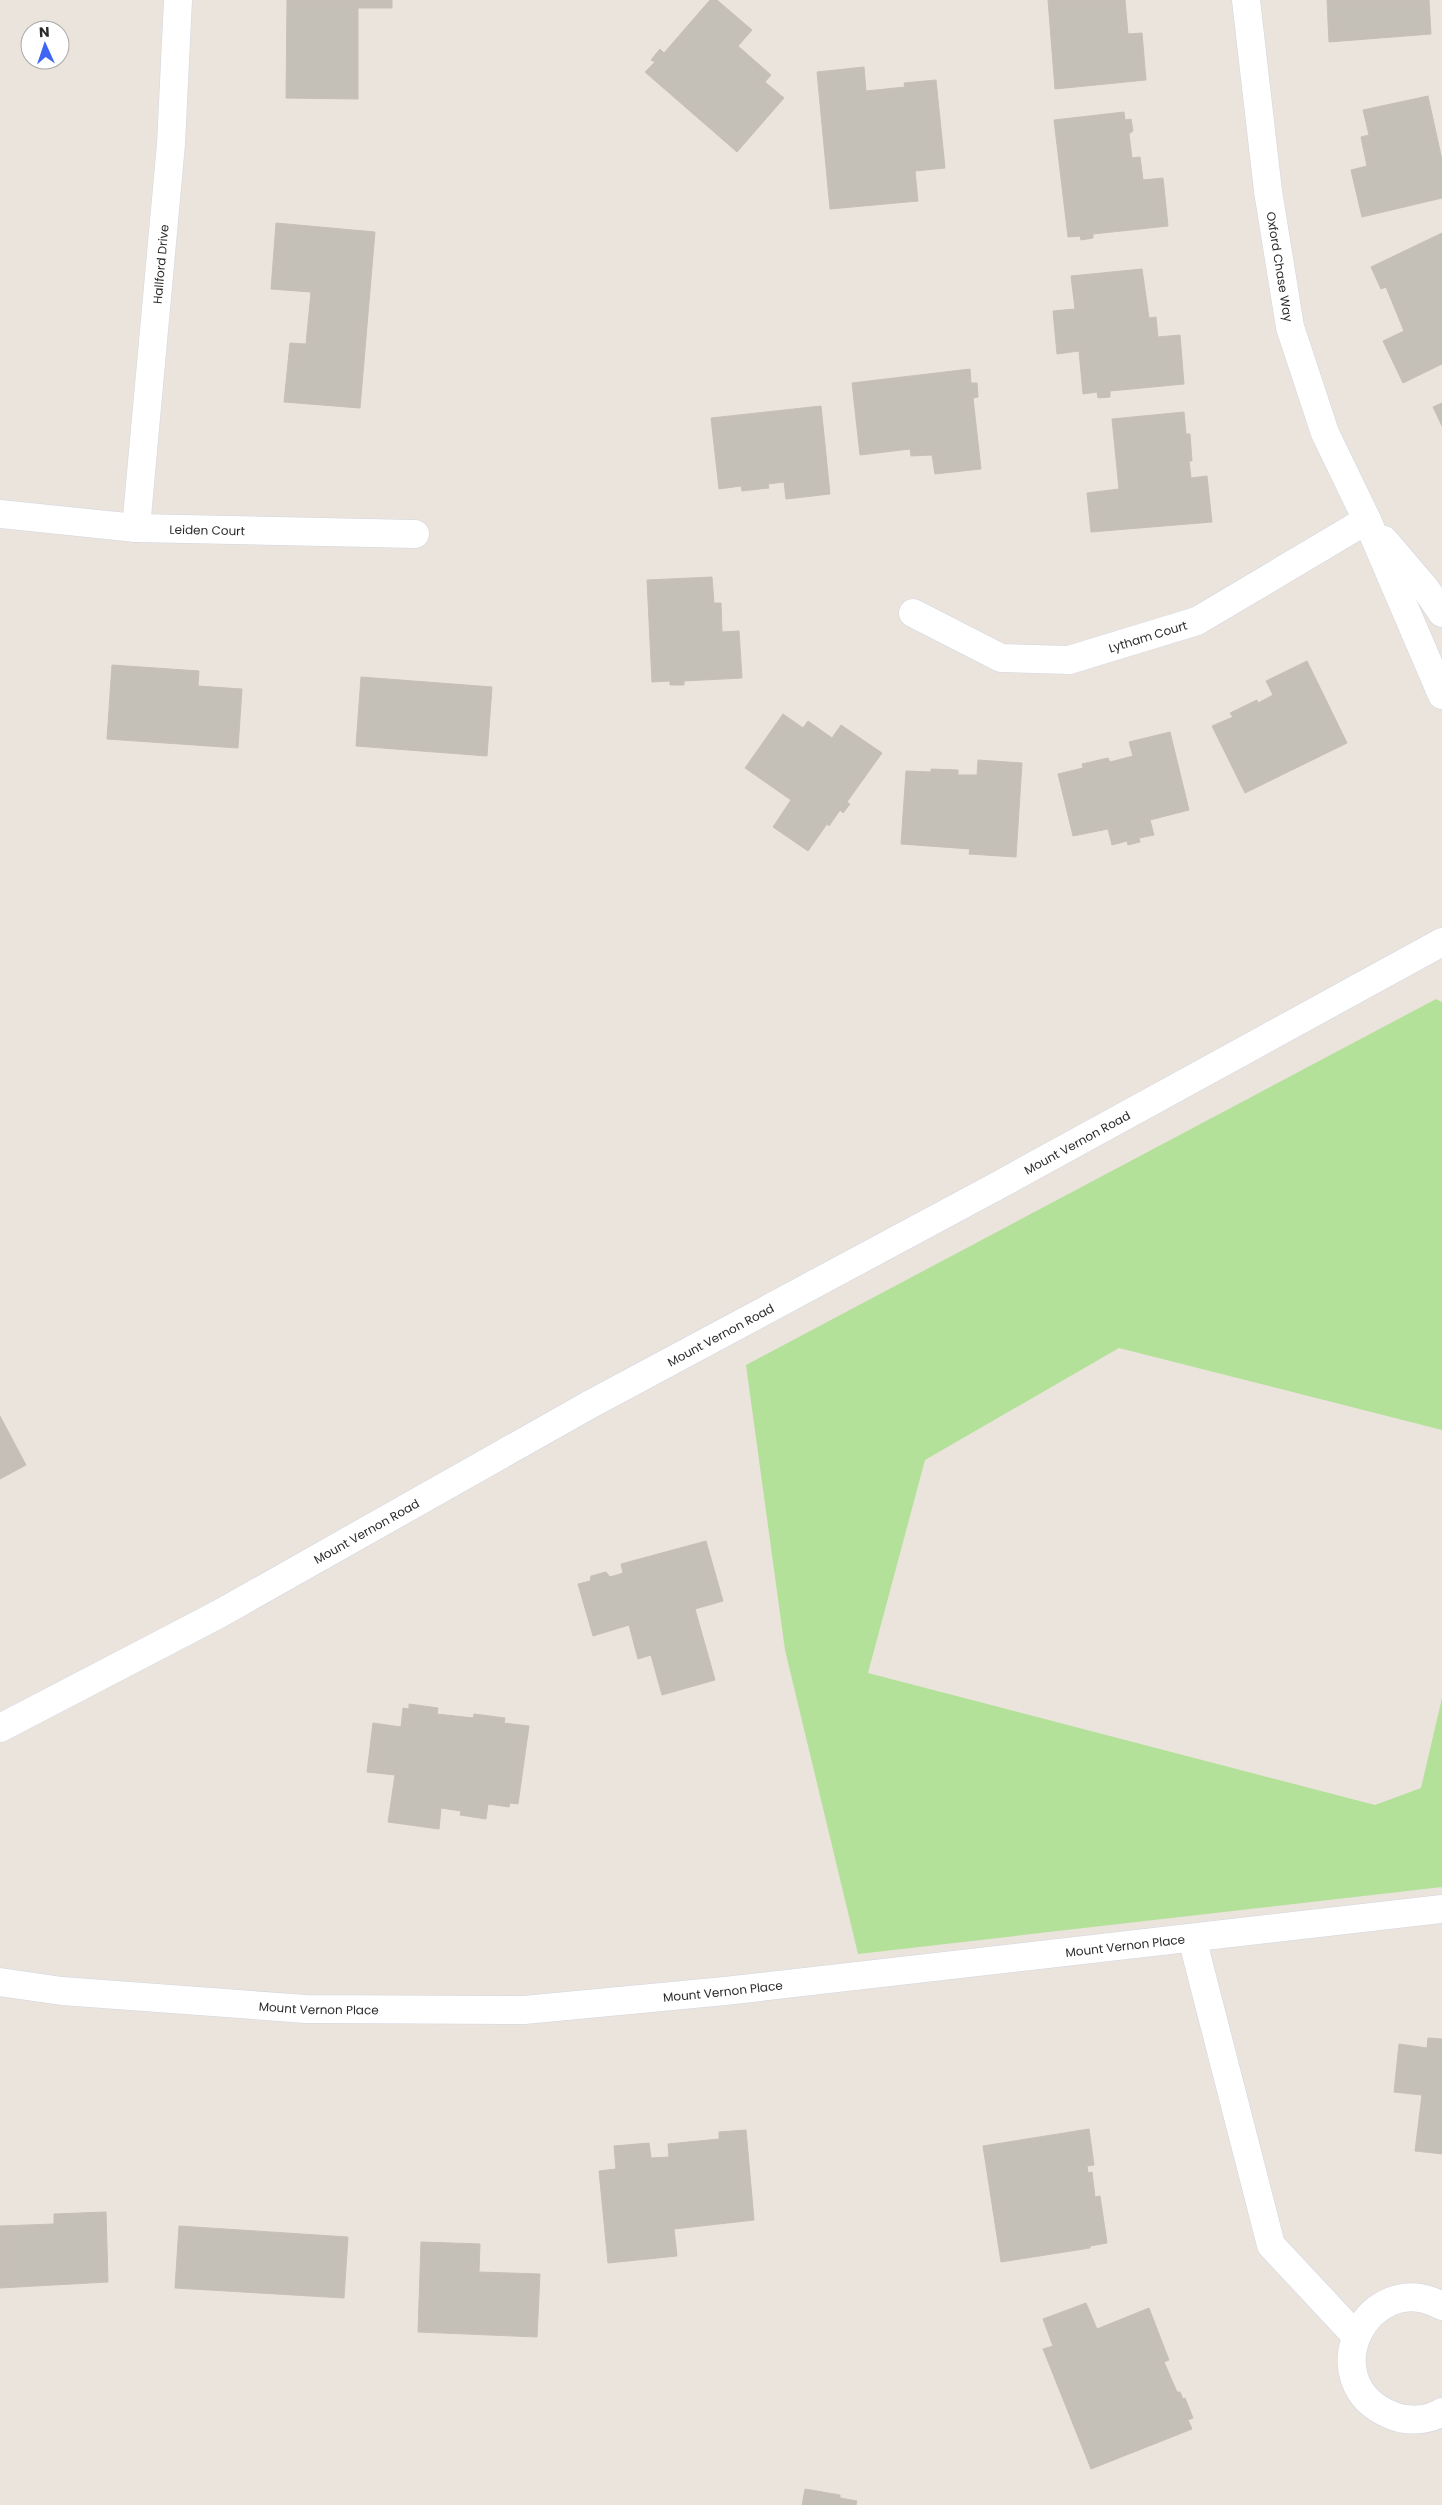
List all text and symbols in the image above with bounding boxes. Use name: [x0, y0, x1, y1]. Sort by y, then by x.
north arrow: [20, 20, 70, 70]
text: N: [39, 22, 50, 42]
street label: Oxford Chase Way: [1263, 210, 1298, 323]
street label: Hallford Drive: [148, 224, 172, 305]
street label: Leiden Court: [169, 520, 245, 539]
street label: Lytham Court: [1106, 616, 1189, 656]
street label: Mount Vernon Road: [1021, 1106, 1133, 1178]
street label: Mount Vernon Road: [664, 1299, 777, 1370]
street label: Mount Vernon Road: [310, 1494, 422, 1567]
street label: Mount Vernon Place: [1065, 1930, 1186, 1961]
street label: Mount Vernon Place: [662, 1976, 783, 2005]
street label: Mount Vernon Place: [258, 1997, 379, 2018]

